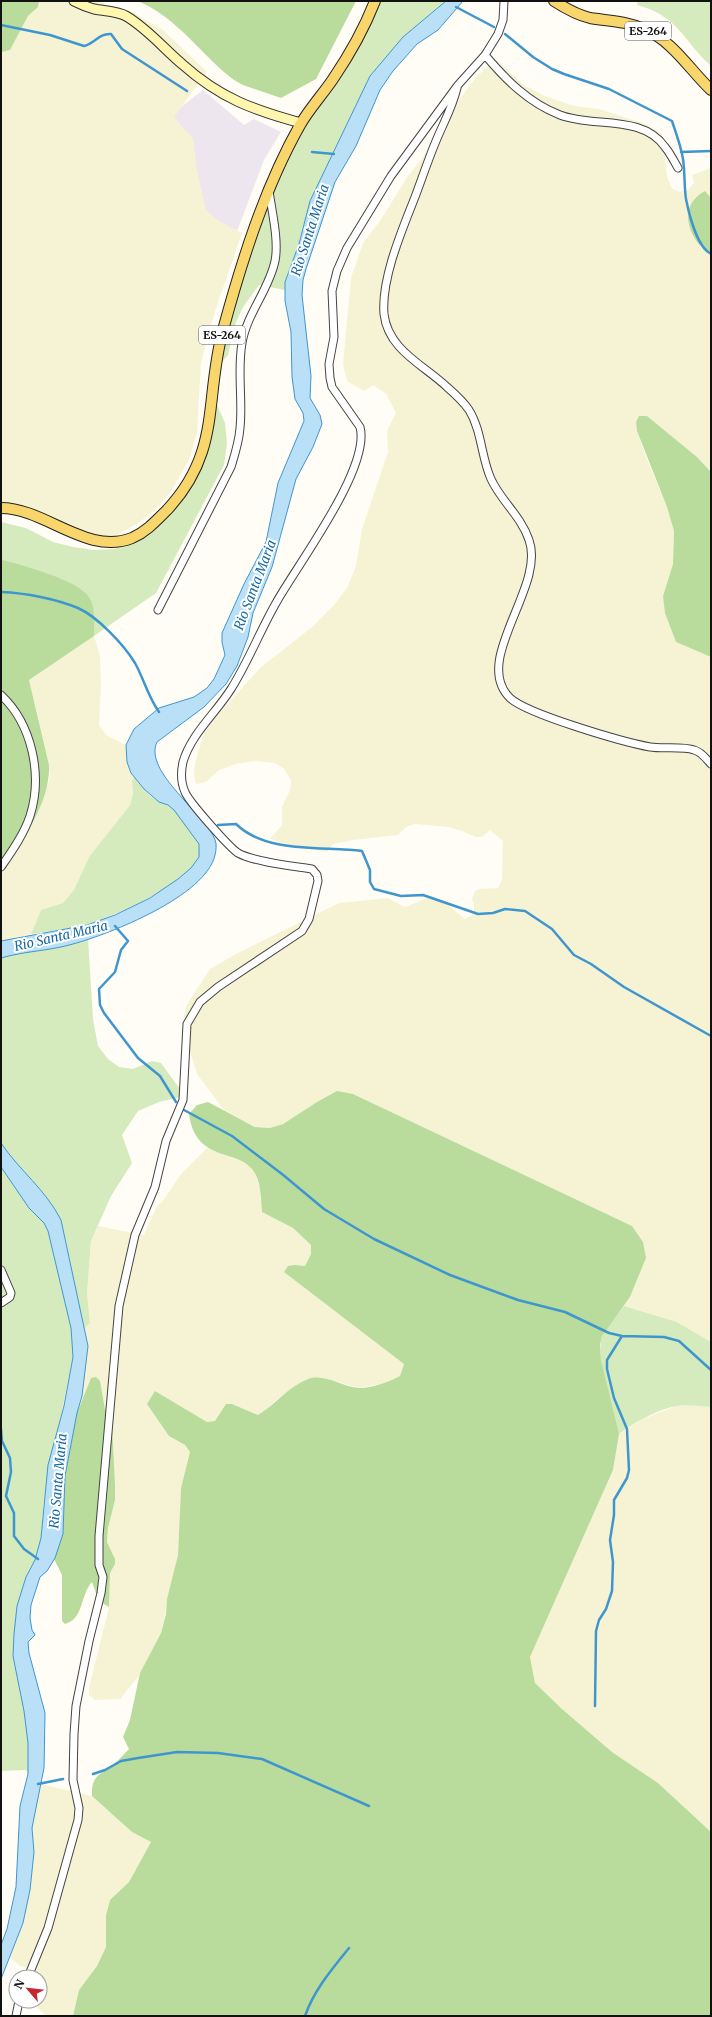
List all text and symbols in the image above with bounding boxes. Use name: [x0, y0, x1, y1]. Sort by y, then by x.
road number: ES-264: [625, 22, 671, 40]
water label: Rio Santa Maria: [287, 182, 333, 278]
road number: ES-264: [199, 326, 245, 344]
water label: Rio Santa Maria: [230, 537, 280, 633]
water label: Rio Santa Maria: [13, 917, 109, 955]
water label: Rio Santa Maria: [45, 1433, 71, 1529]
north arrow: [8, 1969, 48, 2009]
text: N: [11, 1977, 28, 1991]

